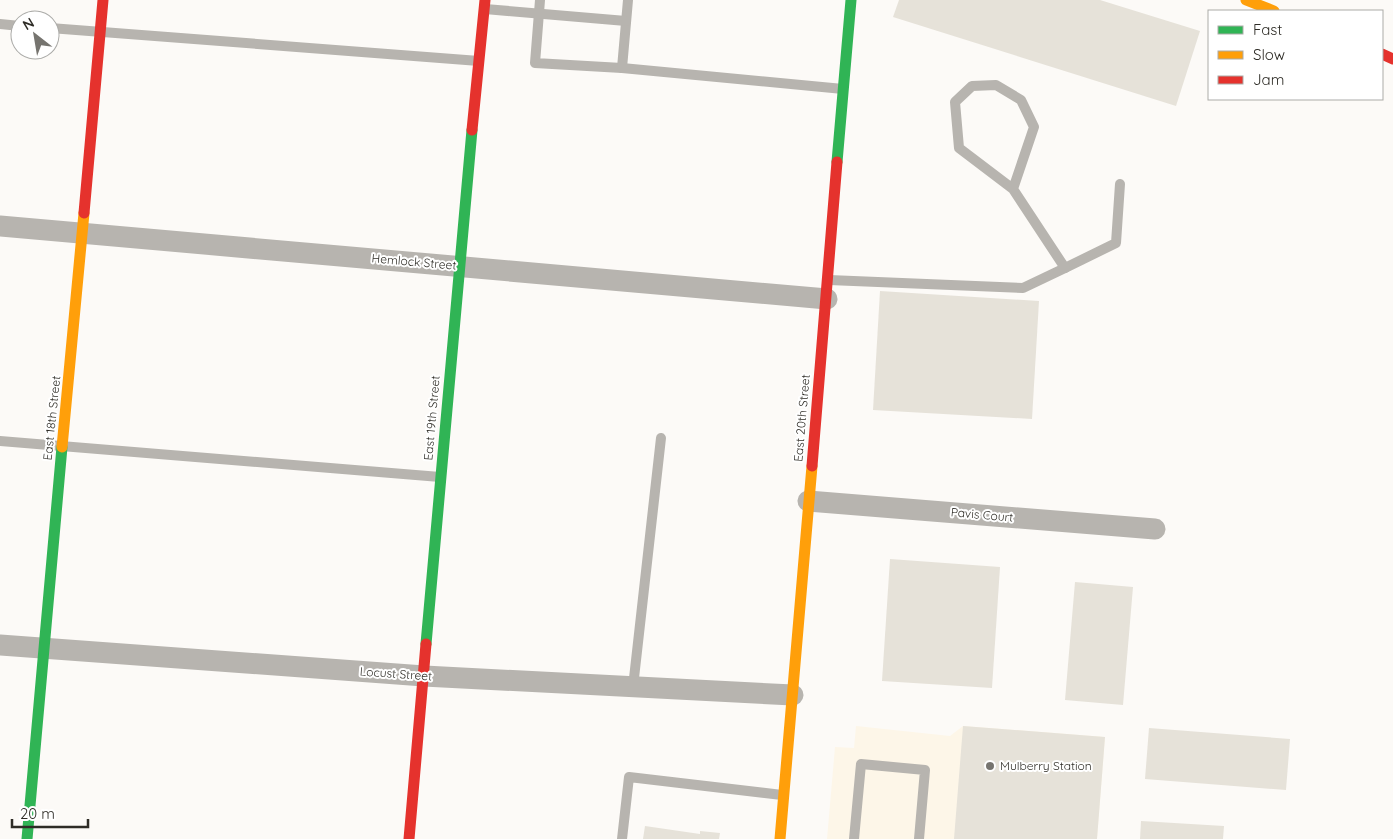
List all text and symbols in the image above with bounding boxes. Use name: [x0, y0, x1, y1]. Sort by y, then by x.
north arrow: [10, 10, 60, 60]
legend: [1208, 10, 1383, 100]
text: N: [19, 13, 37, 34]
text: Fast: [1253, 20, 1282, 39]
text: Slow: [1253, 45, 1285, 64]
text: Jam: [1253, 70, 1284, 89]
street label: Hemlock Street: [371, 250, 457, 273]
street label: East 20th Street: [790, 374, 813, 462]
street label: East 18th Street: [40, 375, 63, 461]
street label: East 19th Street: [420, 375, 443, 461]
street label: Pavis Court: [950, 504, 1014, 525]
street label: Locust Street: [359, 663, 433, 684]
place label: Mulberry Station: [1000, 758, 1092, 773]
marker: Mulberry Station: [984, 760, 996, 772]
scale bar: [12, 796, 89, 828]
text: 20 m: [20, 804, 55, 823]

